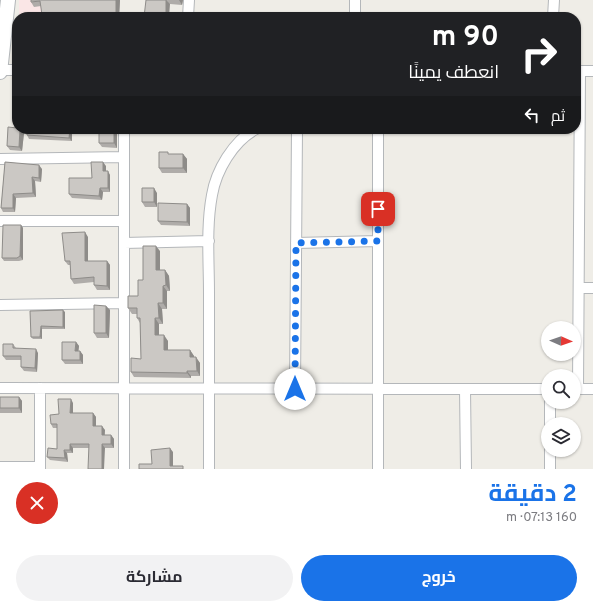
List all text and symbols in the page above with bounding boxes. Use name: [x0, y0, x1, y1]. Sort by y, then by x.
text: 90 m: [432, 20, 499, 56]
icon: right: [513, 28, 565, 80]
text: انعطف يمينًا: [408, 62, 499, 85]
icon: left: [521, 104, 543, 126]
text: ثم: [551, 108, 565, 127]
pin: [361, 192, 395, 226]
icon: arrive: [367, 198, 389, 220]
north arrow: [541, 321, 581, 361]
map controls: [541, 321, 581, 457]
position arrow: [274, 368, 316, 410]
button: search: [541, 369, 581, 409]
button: layers: [541, 417, 581, 457]
text: 2 دقيقة: [488, 480, 577, 510]
button: close: [16, 482, 58, 524]
text: 160 m · 07:13: [506, 510, 577, 526]
button: مشاركة: [16, 555, 293, 601]
button: خروج: [301, 555, 577, 601]

